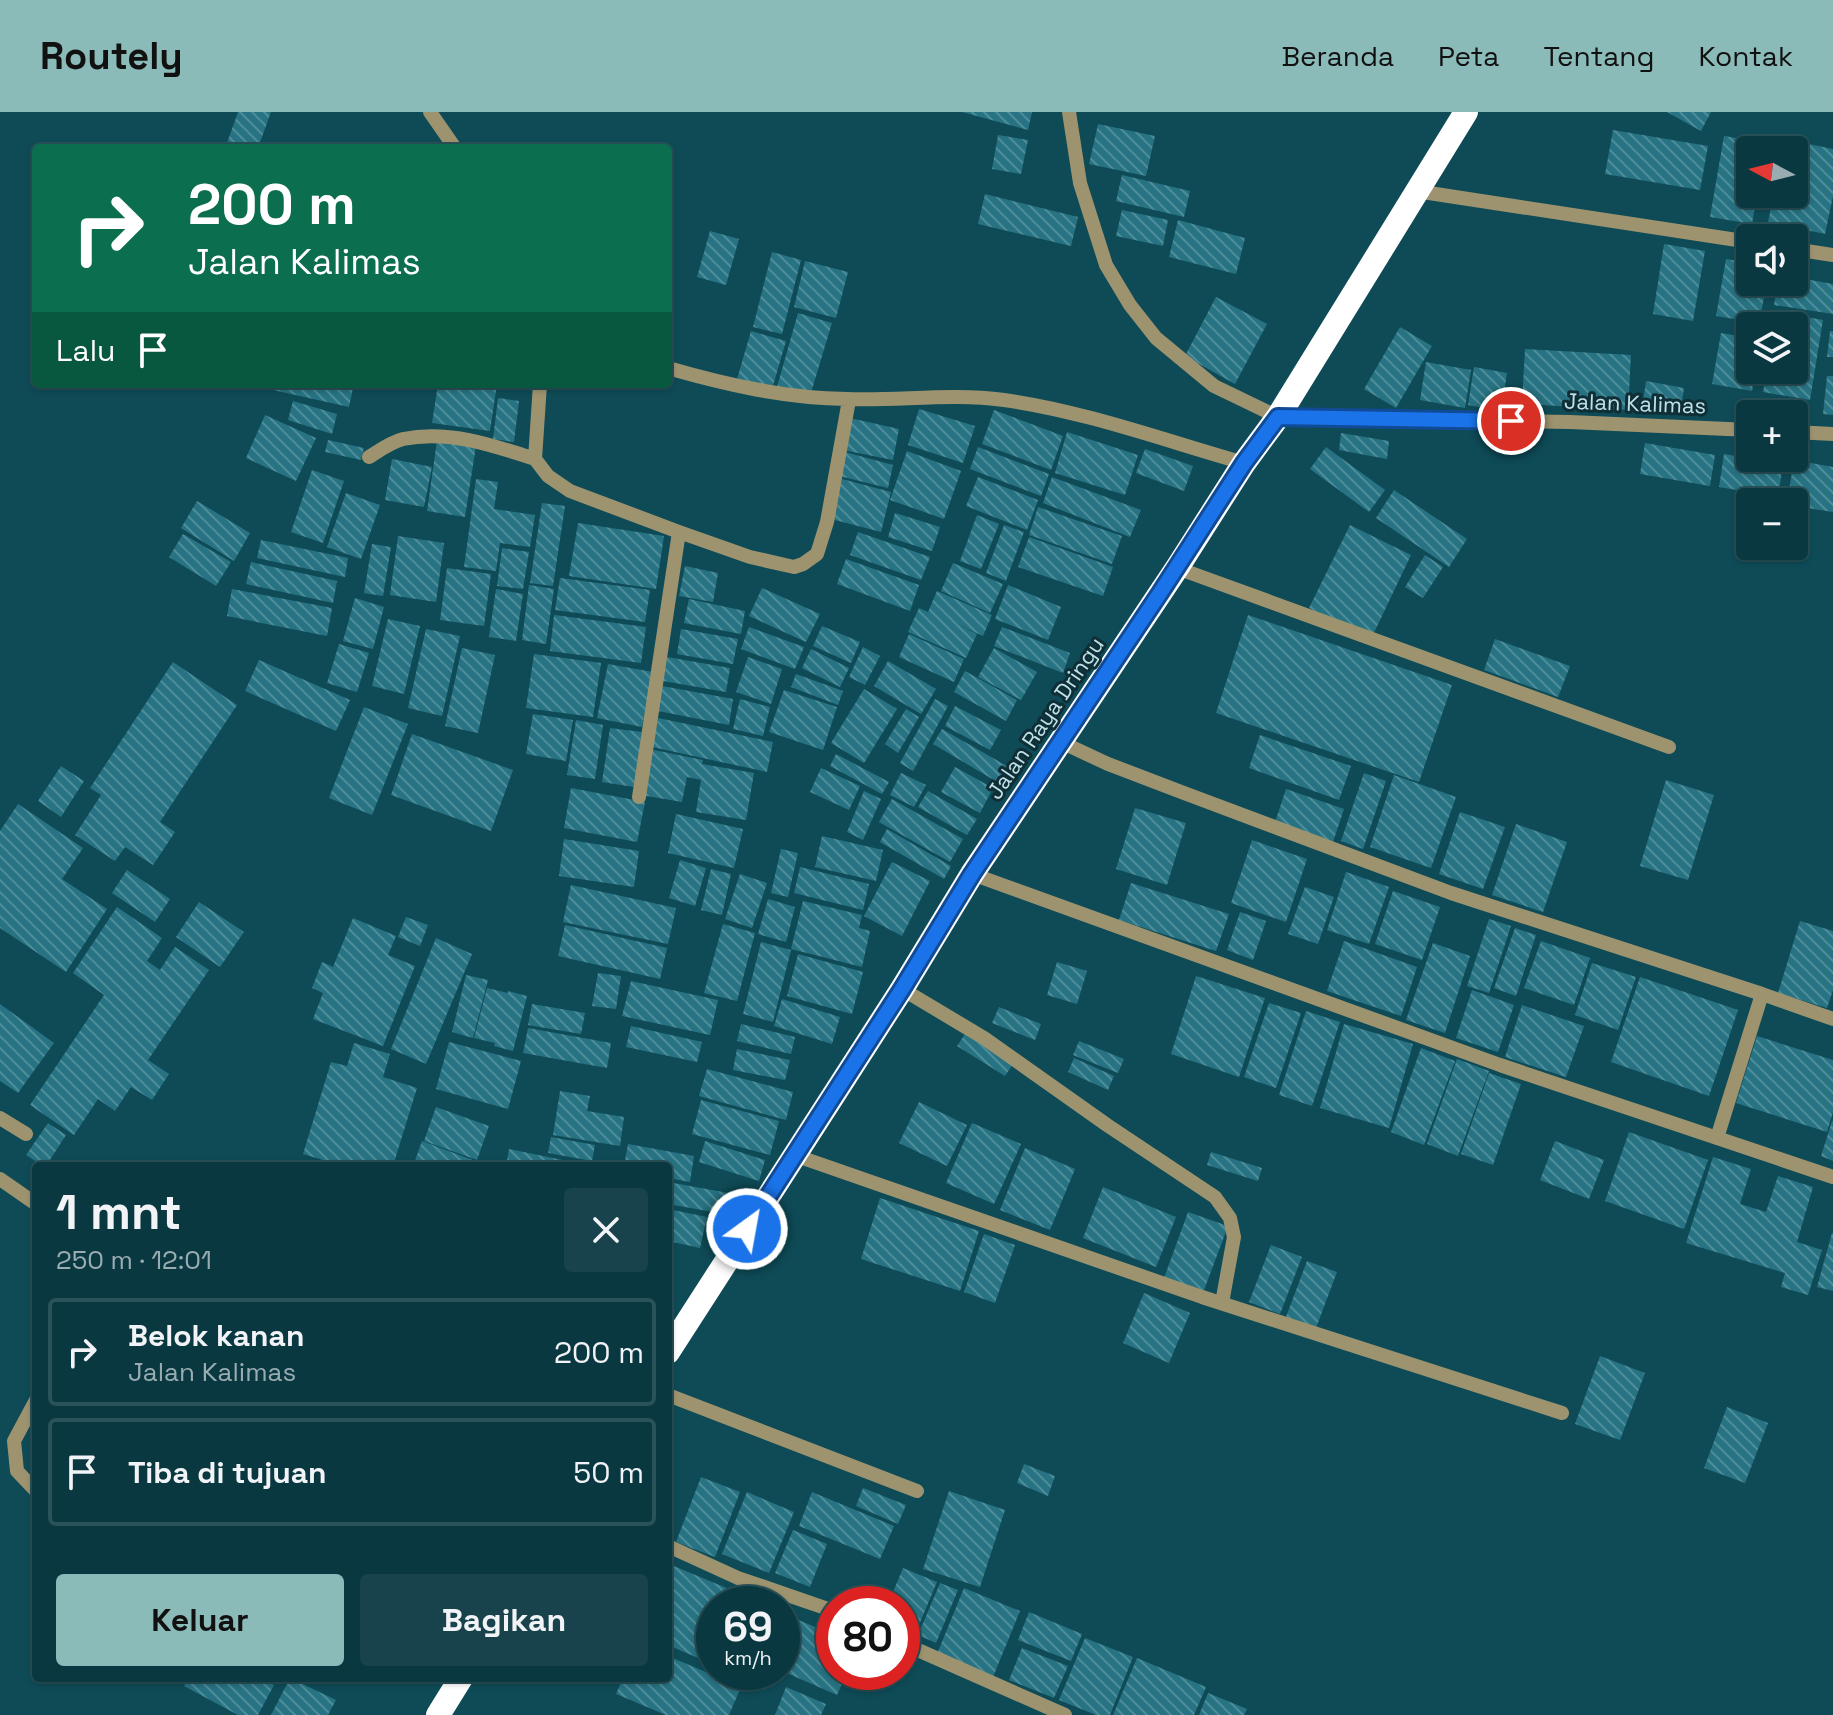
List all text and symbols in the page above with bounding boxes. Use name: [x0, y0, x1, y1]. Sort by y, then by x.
text: Routely: [40, 32, 183, 80]
text: Beranda: [1282, 38, 1394, 74]
text: Peta: [1438, 38, 1499, 74]
text: Tentang: [1543, 38, 1654, 74]
text: Kontak: [1698, 38, 1793, 74]
north arrow: [1736, 136, 1808, 208]
map controls: [1736, 136, 1808, 560]
text: 200 m: [188, 169, 356, 240]
icon: right: [56, 176, 160, 280]
button: sound: [1736, 224, 1808, 296]
text: Jalan Kalimas: [188, 239, 421, 285]
button: layers: [1736, 312, 1808, 384]
icon: arrive: [131, 328, 175, 372]
text: Lalu: [56, 331, 115, 370]
pin: [1477, 387, 1545, 455]
street label: Jalan Kalimas: [1563, 387, 1707, 419]
icon: arrive: [1489, 399, 1533, 443]
button: +: [1736, 400, 1808, 472]
button: −: [1736, 488, 1808, 560]
street label: Jalan Raya Dringu: [980, 632, 1110, 804]
text: 1 mnt: [56, 1182, 182, 1243]
position arrow: [705, 1187, 789, 1271]
button: close: [564, 1188, 648, 1272]
text: 250 m · 12:01: [56, 1243, 212, 1277]
text: Belok kanan: [128, 1316, 304, 1355]
icon: right: [60, 1330, 104, 1374]
text: 200 m: [554, 1333, 644, 1372]
text: Jalan Kalimas: [128, 1355, 296, 1389]
icon: arrive: [60, 1450, 104, 1494]
text: Tiba di tujuan: [128, 1453, 327, 1492]
text: 50 m: [573, 1453, 644, 1492]
button: Keluar: [56, 1574, 344, 1666]
button: Bagikan: [360, 1574, 648, 1666]
speed limit sign: 80: [816, 1586, 920, 1690]
text: 69: [723, 1602, 773, 1653]
text: km/h: [724, 1645, 772, 1671]

